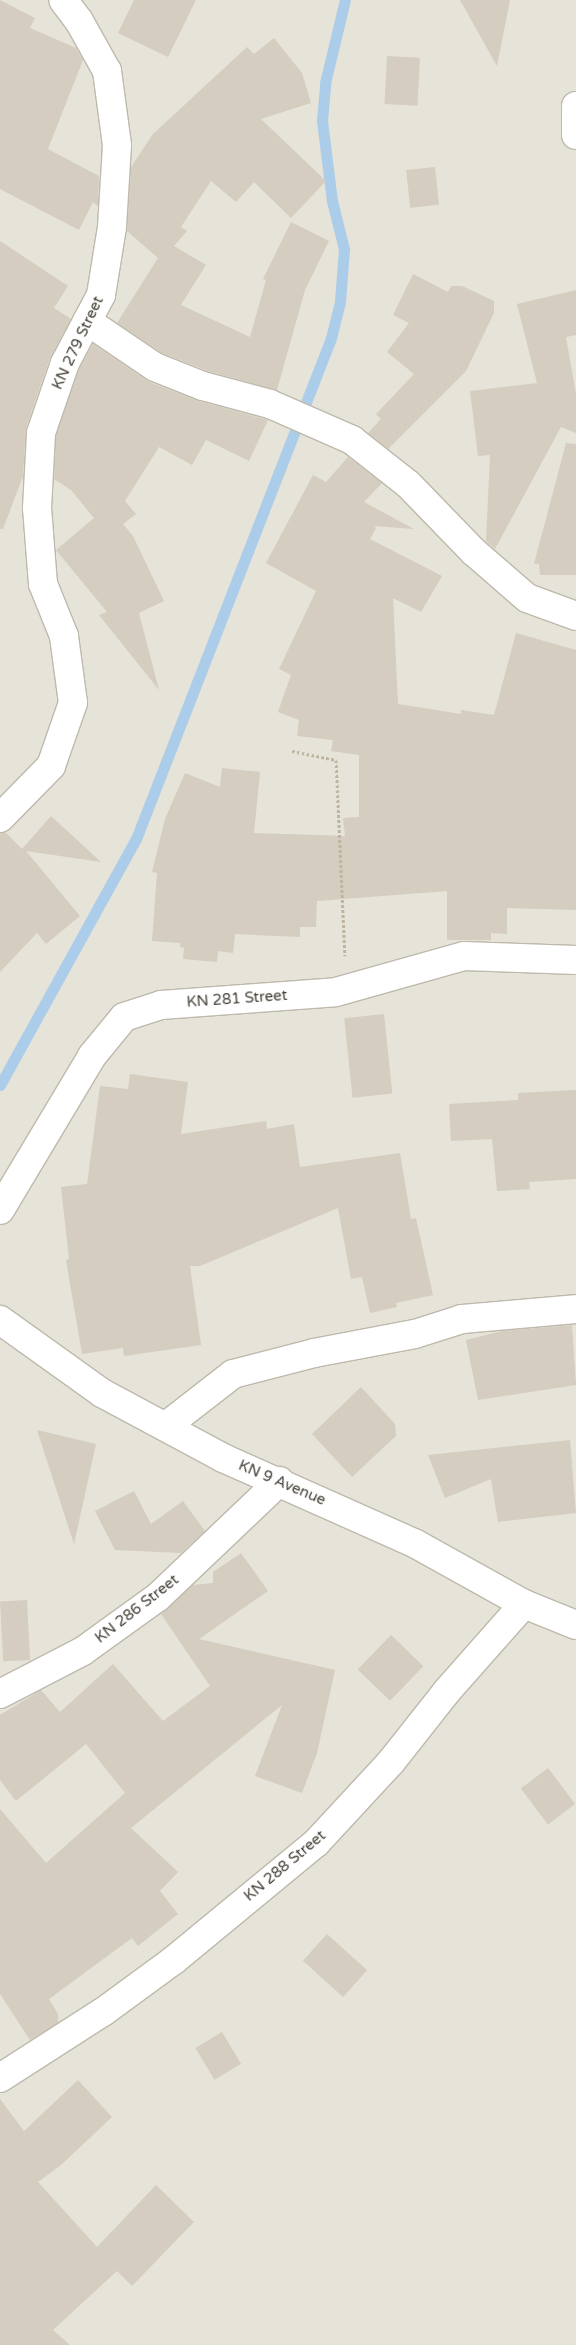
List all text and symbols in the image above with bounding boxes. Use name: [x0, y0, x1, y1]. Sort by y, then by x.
street label: KN 279 Street: [48, 293, 108, 393]
street label: KN 281 Street: [186, 986, 288, 1012]
street label: KN 9 Avenue: [236, 1457, 328, 1509]
street label: KN 286 Street: [92, 1571, 182, 1647]
street label: KN 288 Street: [241, 1827, 329, 1905]

